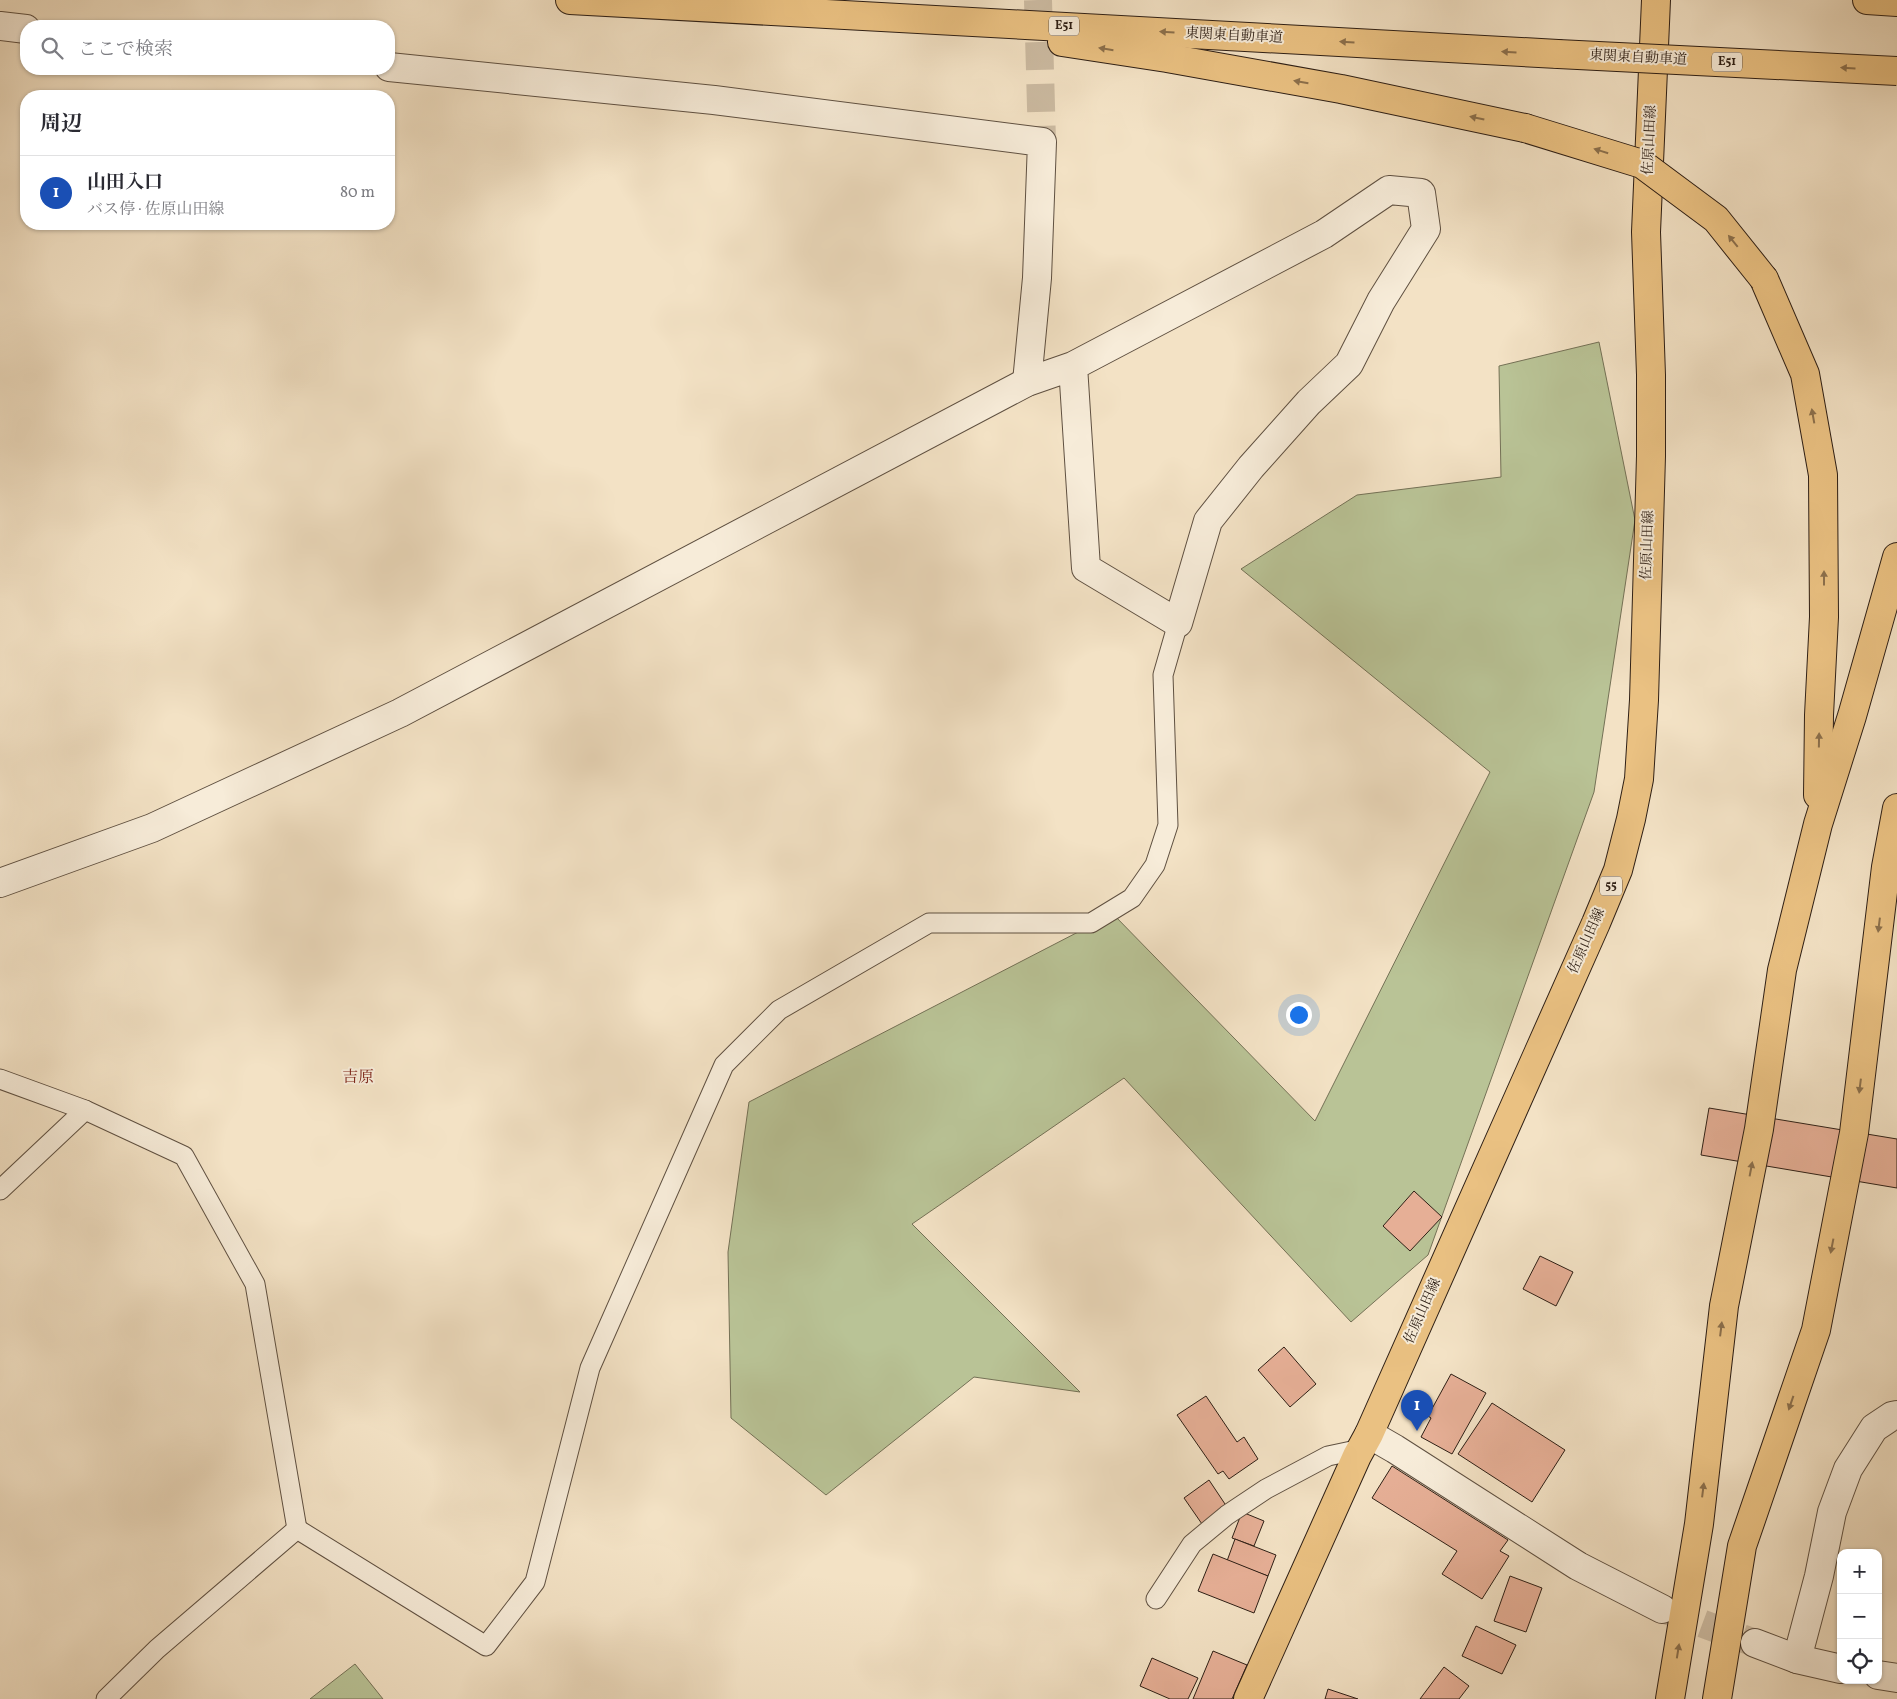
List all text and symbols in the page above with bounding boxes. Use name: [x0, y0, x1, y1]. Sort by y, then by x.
road number: E51: [1049, 16, 1079, 36]
search box: [20, 20, 395, 75]
street label: 東関東自動車道: [1185, 24, 1283, 48]
one-way arrow: [1159, 28, 1175, 36]
icon: search: [38, 34, 66, 62]
text: ここで検索: [78, 37, 173, 63]
one-way arrow: [1339, 38, 1355, 46]
one-way arrow: [1098, 45, 1114, 53]
street label: 東関東自動車道: [1589, 46, 1687, 70]
one-way arrow: [1501, 47, 1517, 55]
road number: E51: [1712, 52, 1742, 72]
one-way arrow: [1840, 64, 1856, 72]
one-way arrow: [1293, 77, 1309, 85]
street label: 佐原山田線: [1639, 105, 1661, 175]
text: 周辺: [40, 110, 82, 139]
one-way arrow: [1470, 114, 1485, 122]
one-way arrow: [1594, 147, 1609, 155]
text: 山田入口: [87, 170, 163, 196]
text: 1: [53, 182, 59, 204]
text: 80 m: [340, 182, 375, 204]
text: バス停 · 佐原山田線: [87, 199, 225, 221]
one-way arrow: [1728, 235, 1739, 248]
one-way arrow: [1808, 408, 1816, 424]
street label: 佐原山田線: [1637, 510, 1659, 580]
one-way arrow: [1820, 569, 1828, 585]
one-way arrow: [1815, 732, 1823, 748]
road number: 55: [1600, 876, 1622, 896]
street label: 佐原山田線: [1564, 905, 1610, 977]
one-way arrow: [1875, 917, 1883, 933]
your location: [1286, 1002, 1312, 1028]
district label: 吉原: [342, 1067, 374, 1089]
one-way arrow: [1856, 1079, 1864, 1095]
one-way arrow: [1747, 1161, 1755, 1177]
one-way arrow: [1828, 1239, 1836, 1255]
street label: 佐原山田線: [1400, 1275, 1446, 1347]
one-way arrow: [1717, 1321, 1725, 1337]
pin: 1: [1401, 1390, 1433, 1431]
one-way arrow: [1787, 1396, 1795, 1411]
one-way arrow: [1699, 1482, 1707, 1498]
map controls: [1837, 1549, 1882, 1684]
button: +: [1837, 1549, 1882, 1594]
button: −: [1837, 1594, 1882, 1639]
button: locate: [1837, 1639, 1882, 1684]
one-way arrow: [1675, 1643, 1683, 1659]

